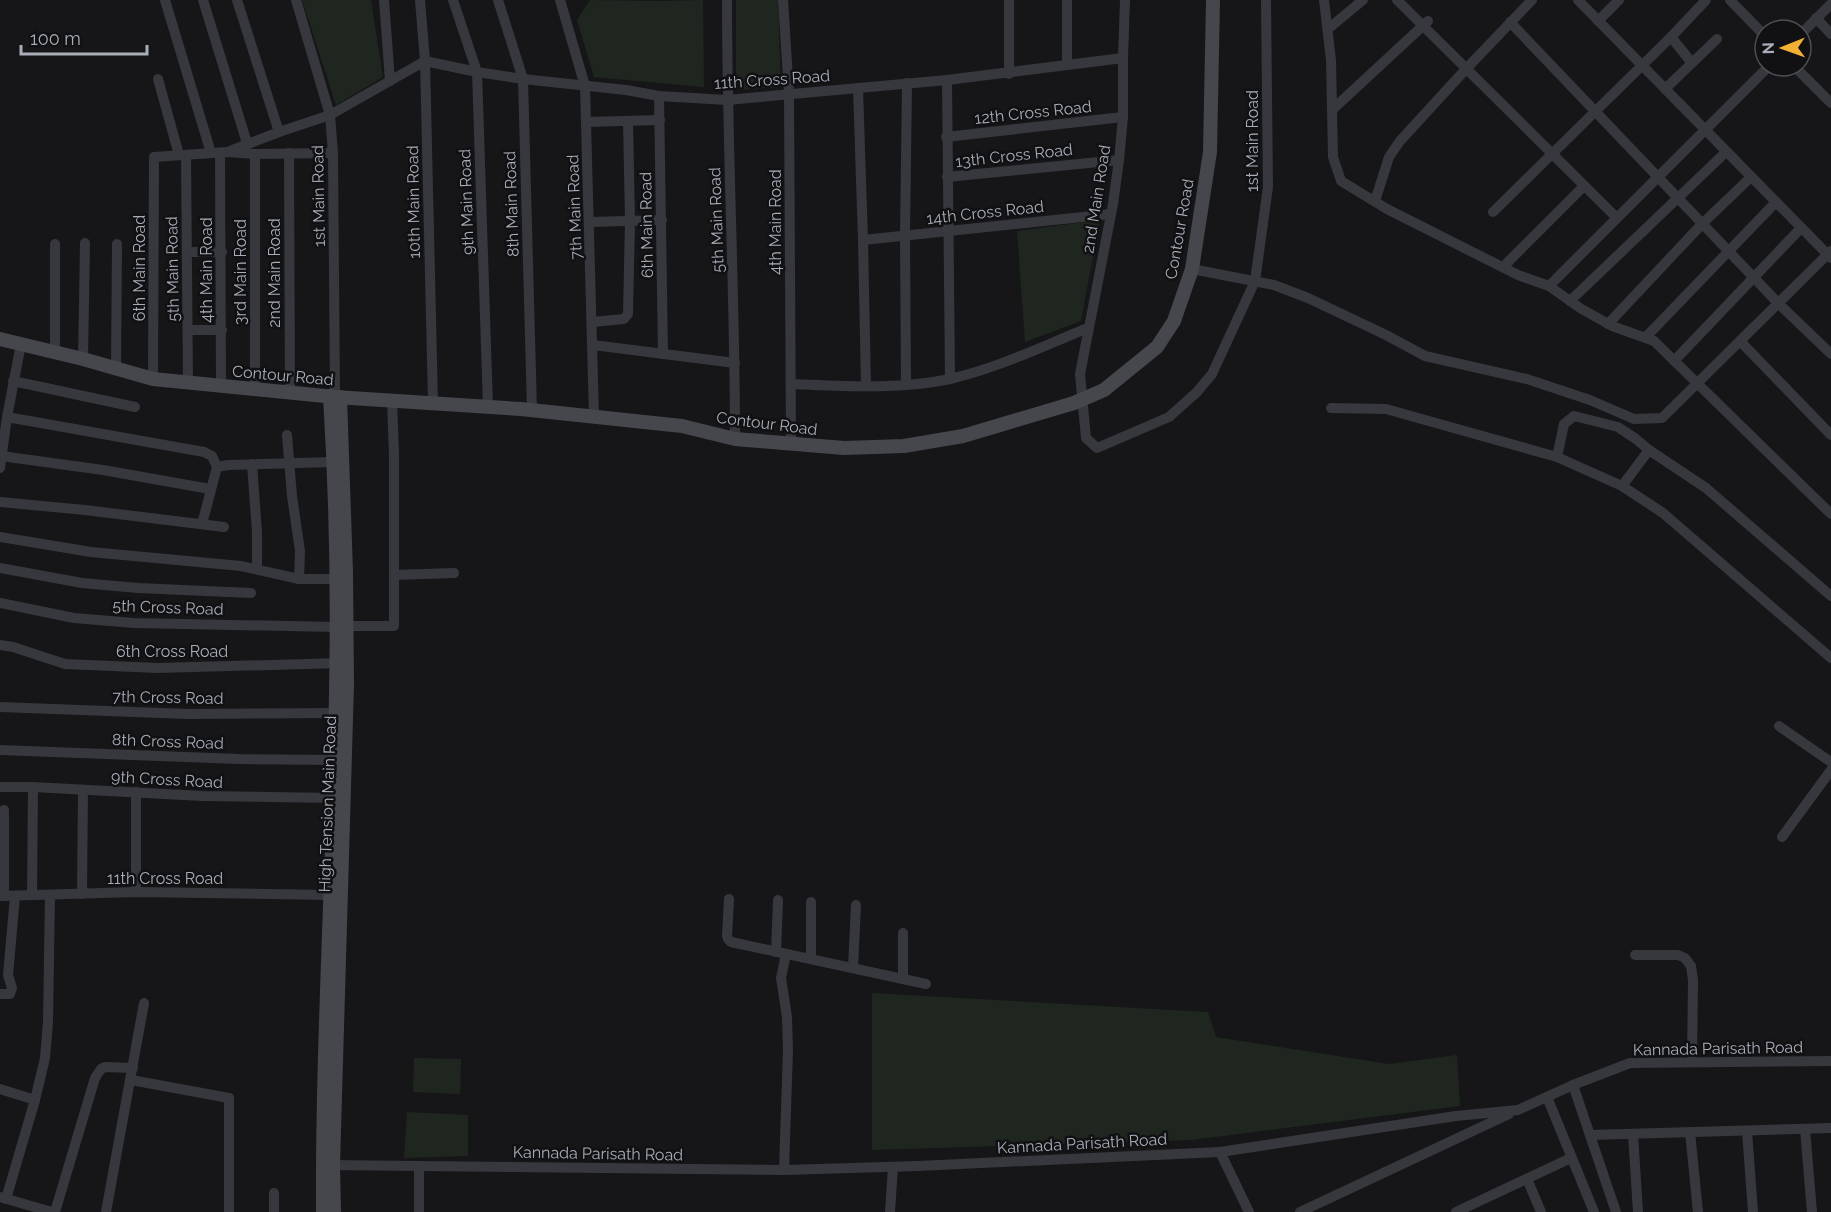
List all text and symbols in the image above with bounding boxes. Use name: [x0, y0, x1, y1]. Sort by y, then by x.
scale bar: [21, 18, 147, 56]
north arrow: [1753, 18, 1813, 78]
text: 100 m: [30, 28, 81, 49]
text: N: [1759, 42, 1778, 55]
street label: 11th Cross Road: [713, 66, 831, 93]
street label: 1st Main Road: [1243, 90, 1262, 192]
street label: 12th Cross Road: [974, 97, 1093, 128]
street label: 13th Cross Road: [954, 140, 1074, 171]
street label: 2nd Main Road: [1079, 143, 1114, 255]
street label: 1st Main Road: [308, 145, 329, 247]
street label: 10th Main Road: [403, 145, 424, 259]
street label: 9th Main Road: [455, 149, 478, 255]
street label: 8th Main Road: [500, 151, 523, 257]
street label: 7th Main Road: [563, 154, 586, 260]
street label: 5th Main Road: [705, 167, 728, 273]
street label: 4th Main Road: [766, 169, 785, 275]
street label: 6th Main Road: [636, 172, 657, 278]
street label: Contour Road: [1161, 177, 1198, 281]
street label: 14th Cross Road: [925, 197, 1045, 228]
street label: 6th Main Road: [130, 215, 149, 321]
street label: 5th Main Road: [162, 216, 183, 322]
street label: 4th Main Road: [197, 217, 216, 323]
street label: 2nd Main Road: [265, 218, 284, 328]
street label: 3rd Main Road: [231, 219, 250, 325]
street label: Contour Road: [231, 362, 334, 389]
street label: Contour Road: [715, 408, 819, 439]
street label: 5th Cross Road: [112, 596, 224, 619]
street label: 6th Cross Road: [116, 642, 228, 661]
street label: 7th Cross Road: [112, 687, 224, 708]
street label: High Tension Main Road: [315, 715, 340, 893]
street label: 8th Cross Road: [112, 730, 224, 753]
street label: 9th Cross Road: [111, 767, 223, 792]
street label: 11th Cross Road: [107, 869, 223, 888]
street label: Kannada Parisath Road: [1633, 1038, 1803, 1059]
street label: Kannada Parisath Road: [996, 1130, 1168, 1157]
street label: Kannada Parisath Road: [513, 1143, 683, 1164]

